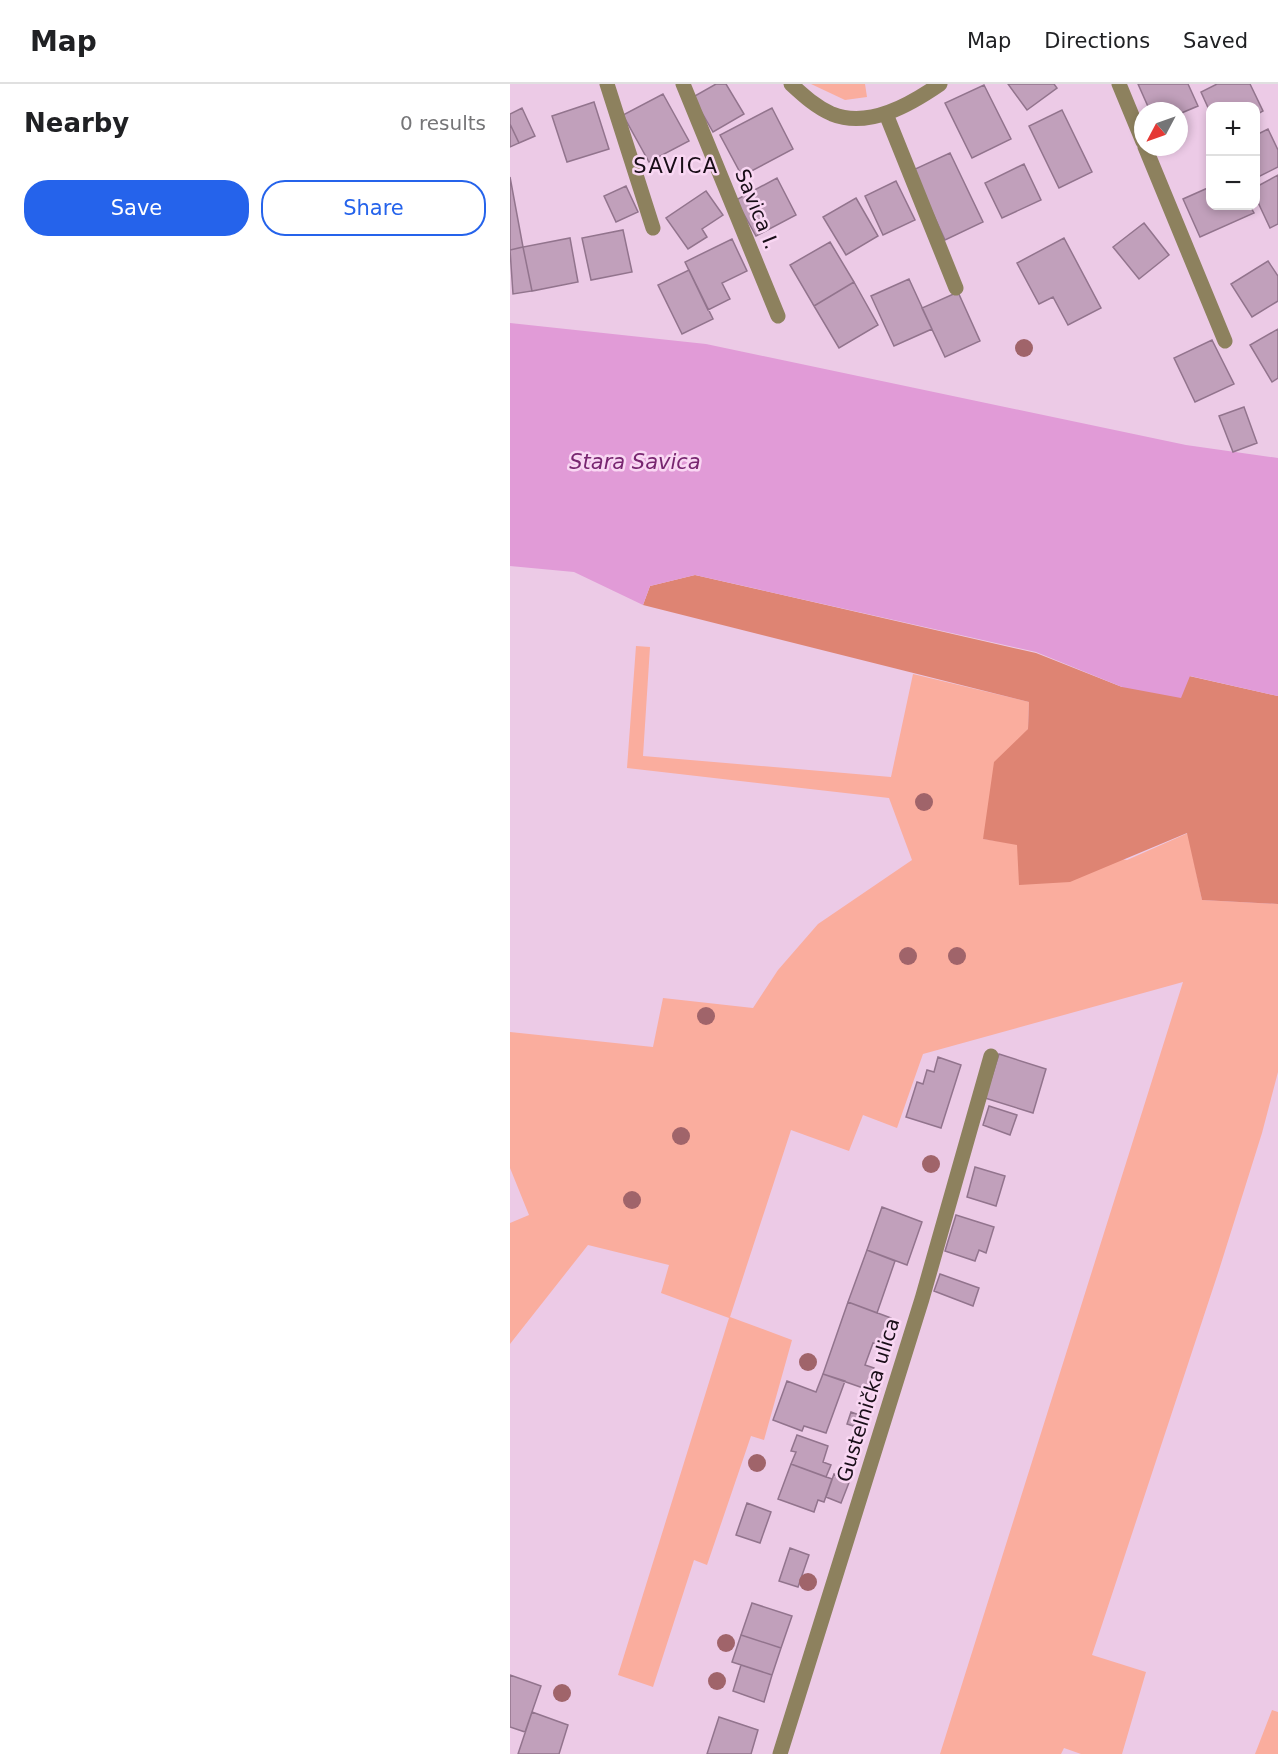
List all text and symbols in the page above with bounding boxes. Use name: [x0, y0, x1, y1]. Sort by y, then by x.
text: Map: [30, 25, 97, 58]
text: Map: [967, 29, 1011, 53]
text: Directions: [1044, 29, 1150, 53]
text: Saved: [1183, 29, 1248, 53]
north arrow: [1134, 102, 1188, 156]
map controls: [1206, 102, 1260, 210]
button: +: [1206, 102, 1260, 156]
text: Nearby: [24, 108, 129, 138]
text: 0 results: [400, 111, 486, 135]
district label: SAVICA: [633, 154, 719, 178]
button: −: [1206, 156, 1260, 210]
street label: Savica I.: [730, 165, 784, 253]
button: Save: [24, 180, 249, 236]
button: Share: [261, 180, 486, 236]
water label: Stara Savica: [569, 450, 701, 474]
street label: Gustelnička ulica: [832, 1315, 904, 1485]

